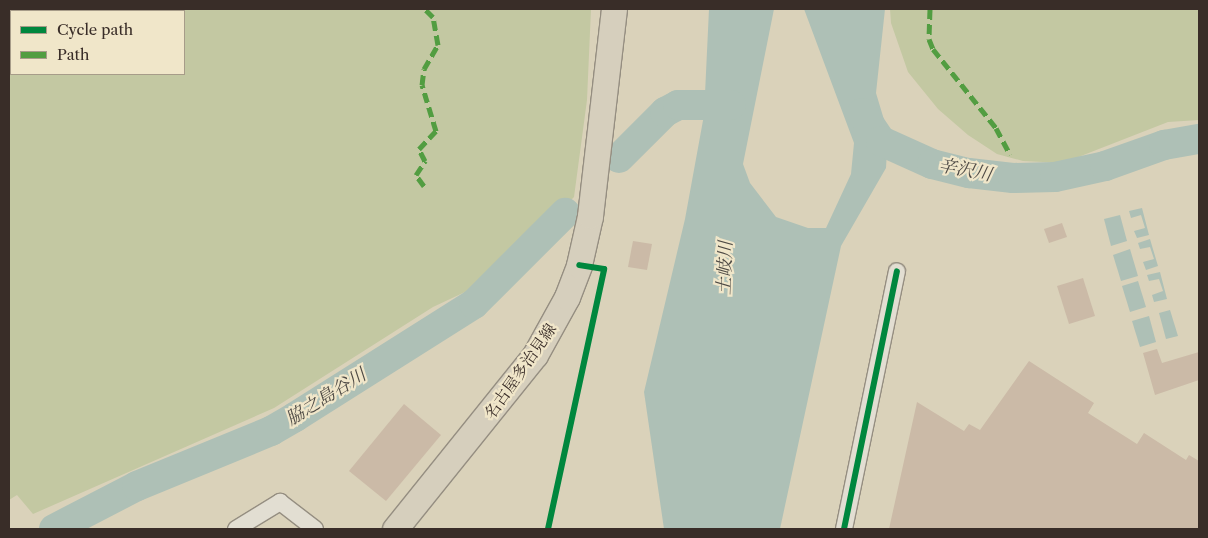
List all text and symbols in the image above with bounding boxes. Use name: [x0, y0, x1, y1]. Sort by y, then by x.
legend: [10, 10, 185, 75]
text: Cycle path: [57, 20, 133, 39]
text: Path: [57, 45, 89, 64]
water label: 辛沢川: [936, 154, 994, 186]
water label: 土岐川: [713, 241, 737, 295]
street label: 名古屋多治見線: [480, 320, 560, 422]
water label: 脇之島谷川: [282, 364, 370, 430]

